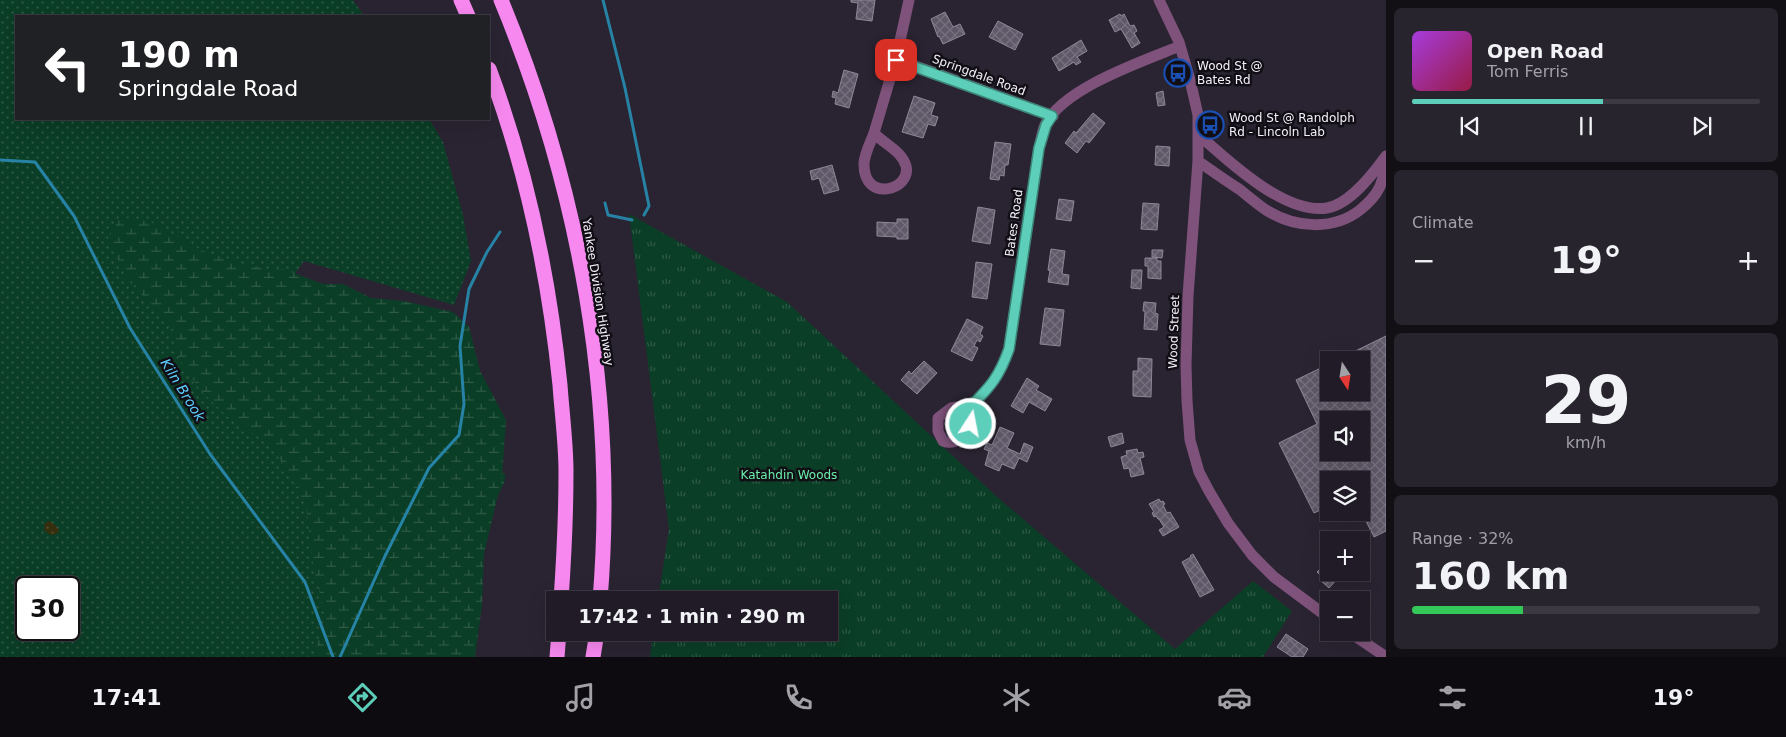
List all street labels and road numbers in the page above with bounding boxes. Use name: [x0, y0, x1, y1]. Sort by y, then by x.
street label: Springdale Road: [930, 52, 1028, 98]
street label: Bates Road: [1002, 188, 1026, 258]
street label: Yankee Division Highway: [579, 216, 617, 367]
street label: Wood Street: [1166, 295, 1182, 369]

